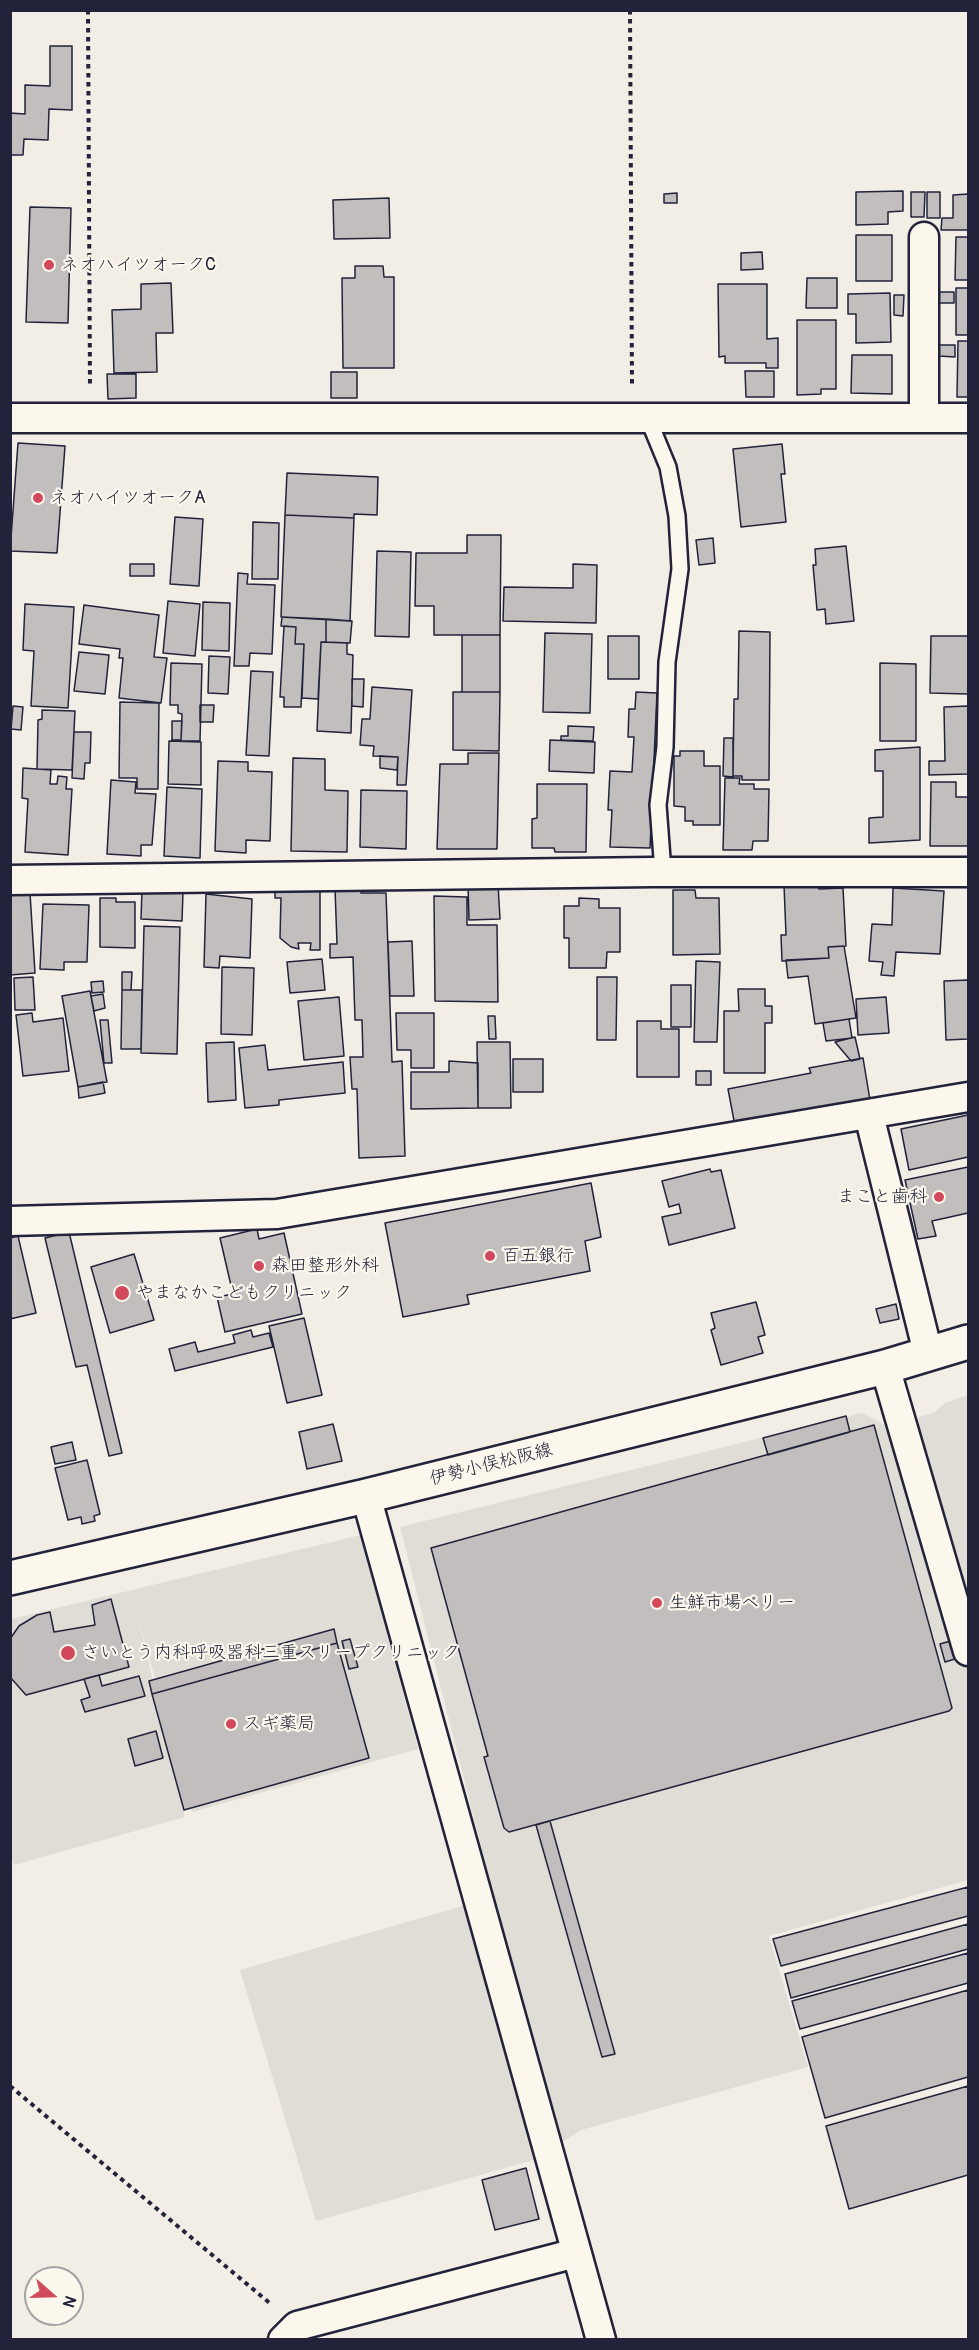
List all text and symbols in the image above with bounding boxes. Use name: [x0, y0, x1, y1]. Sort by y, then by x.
place label: ネオハイツオークC: [61, 254, 216, 276]
marker: ネオハイツオークC: [42, 258, 56, 272]
place label: ネオハイツオークA: [50, 487, 206, 509]
marker: ネオハイツオークA: [31, 491, 45, 505]
place label: まこと歯科: [837, 1186, 927, 1208]
marker: まこと歯科: [932, 1190, 946, 1204]
place label: 百五銀行: [502, 1245, 574, 1267]
marker: 百五銀行: [483, 1249, 497, 1263]
place label: 森田整形外科: [271, 1255, 379, 1277]
marker: 森田整形外科: [252, 1259, 266, 1273]
place label: やまなかこどもクリニック: [136, 1282, 352, 1304]
marker: やまなかこどもクリニック: [113, 1284, 131, 1302]
street label: 伊勢小俣松阪線: [427, 1439, 555, 1491]
place label: 生鮮市場ベリー: [669, 1592, 795, 1614]
marker: 生鮮市場ベリー: [650, 1596, 664, 1610]
place label: さいとう内科呼吸器科三重スリープクリニック: [82, 1642, 460, 1664]
marker: さいとう内科呼吸器科三重スリープクリニック: [59, 1644, 77, 1662]
place label: スギ薬局: [243, 1713, 315, 1735]
marker: スギ薬局: [224, 1717, 238, 1731]
north arrow: [24, 2266, 84, 2326]
text: N: [58, 2293, 80, 2310]

